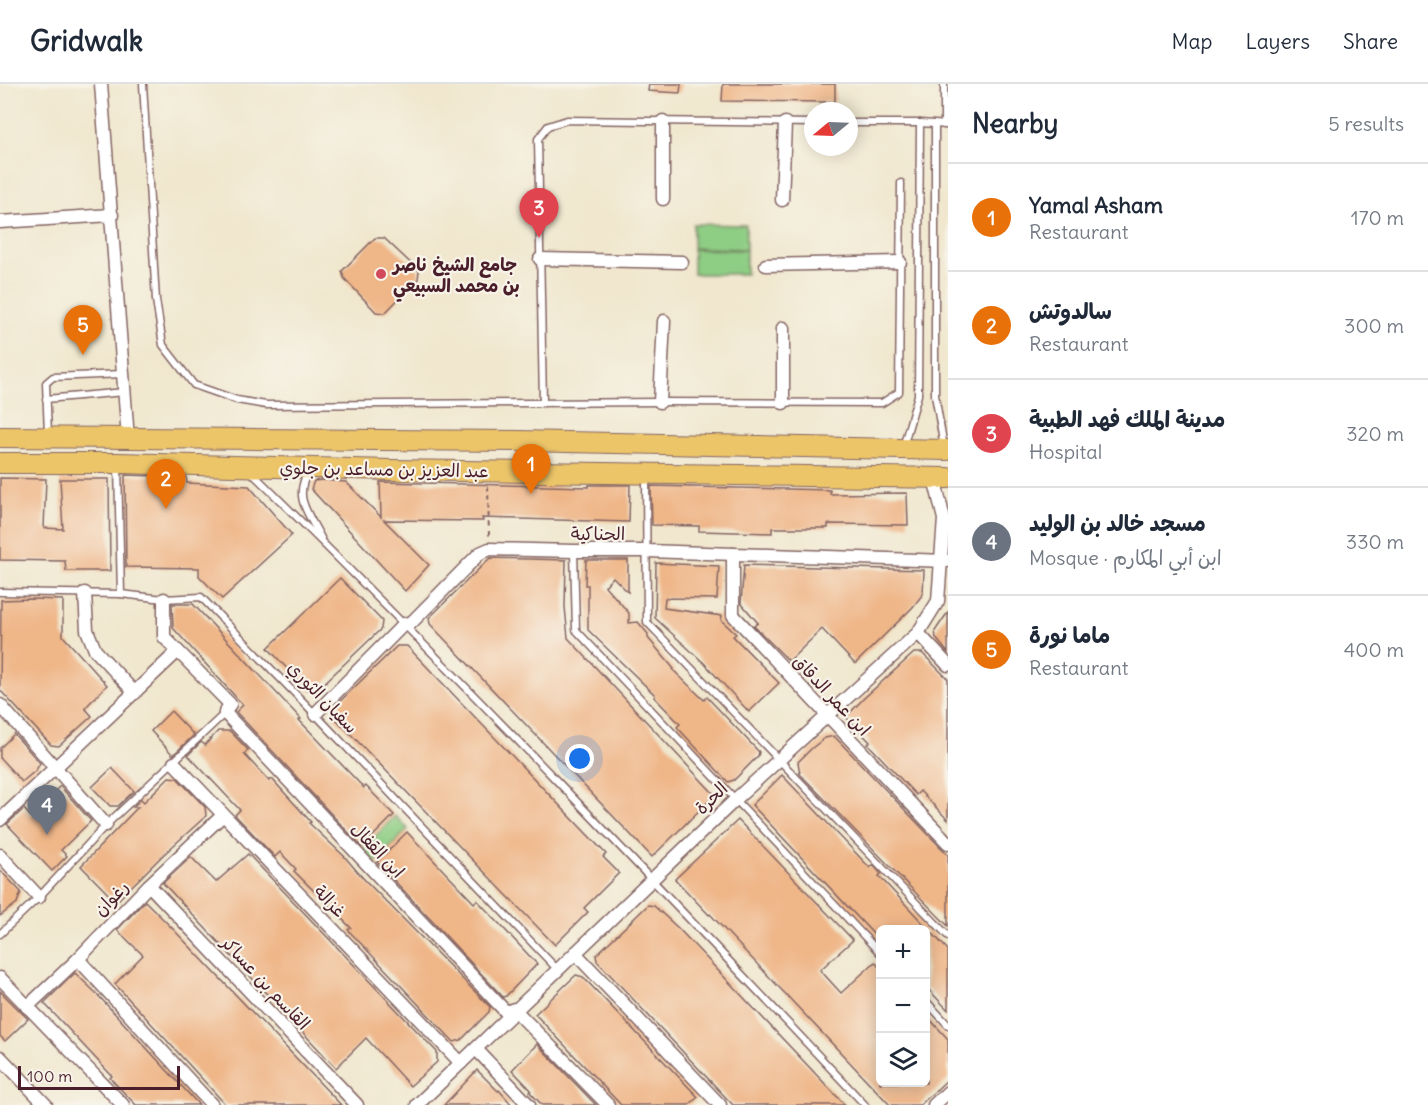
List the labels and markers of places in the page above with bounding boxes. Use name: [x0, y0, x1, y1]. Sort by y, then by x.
pin: 3: [520, 188, 558, 238]
place label: جامع الشيخ ناصر بن محمد السبيعي: [391, 253, 520, 302]
marker: جامع الشيخ ناصر بن محمد السبيعي: [374, 267, 388, 281]
pin: 5: [64, 306, 103, 355]
pin: 1: [512, 444, 550, 494]
pin: 2: [146, 460, 186, 509]
pin: 4: [28, 786, 66, 835]

